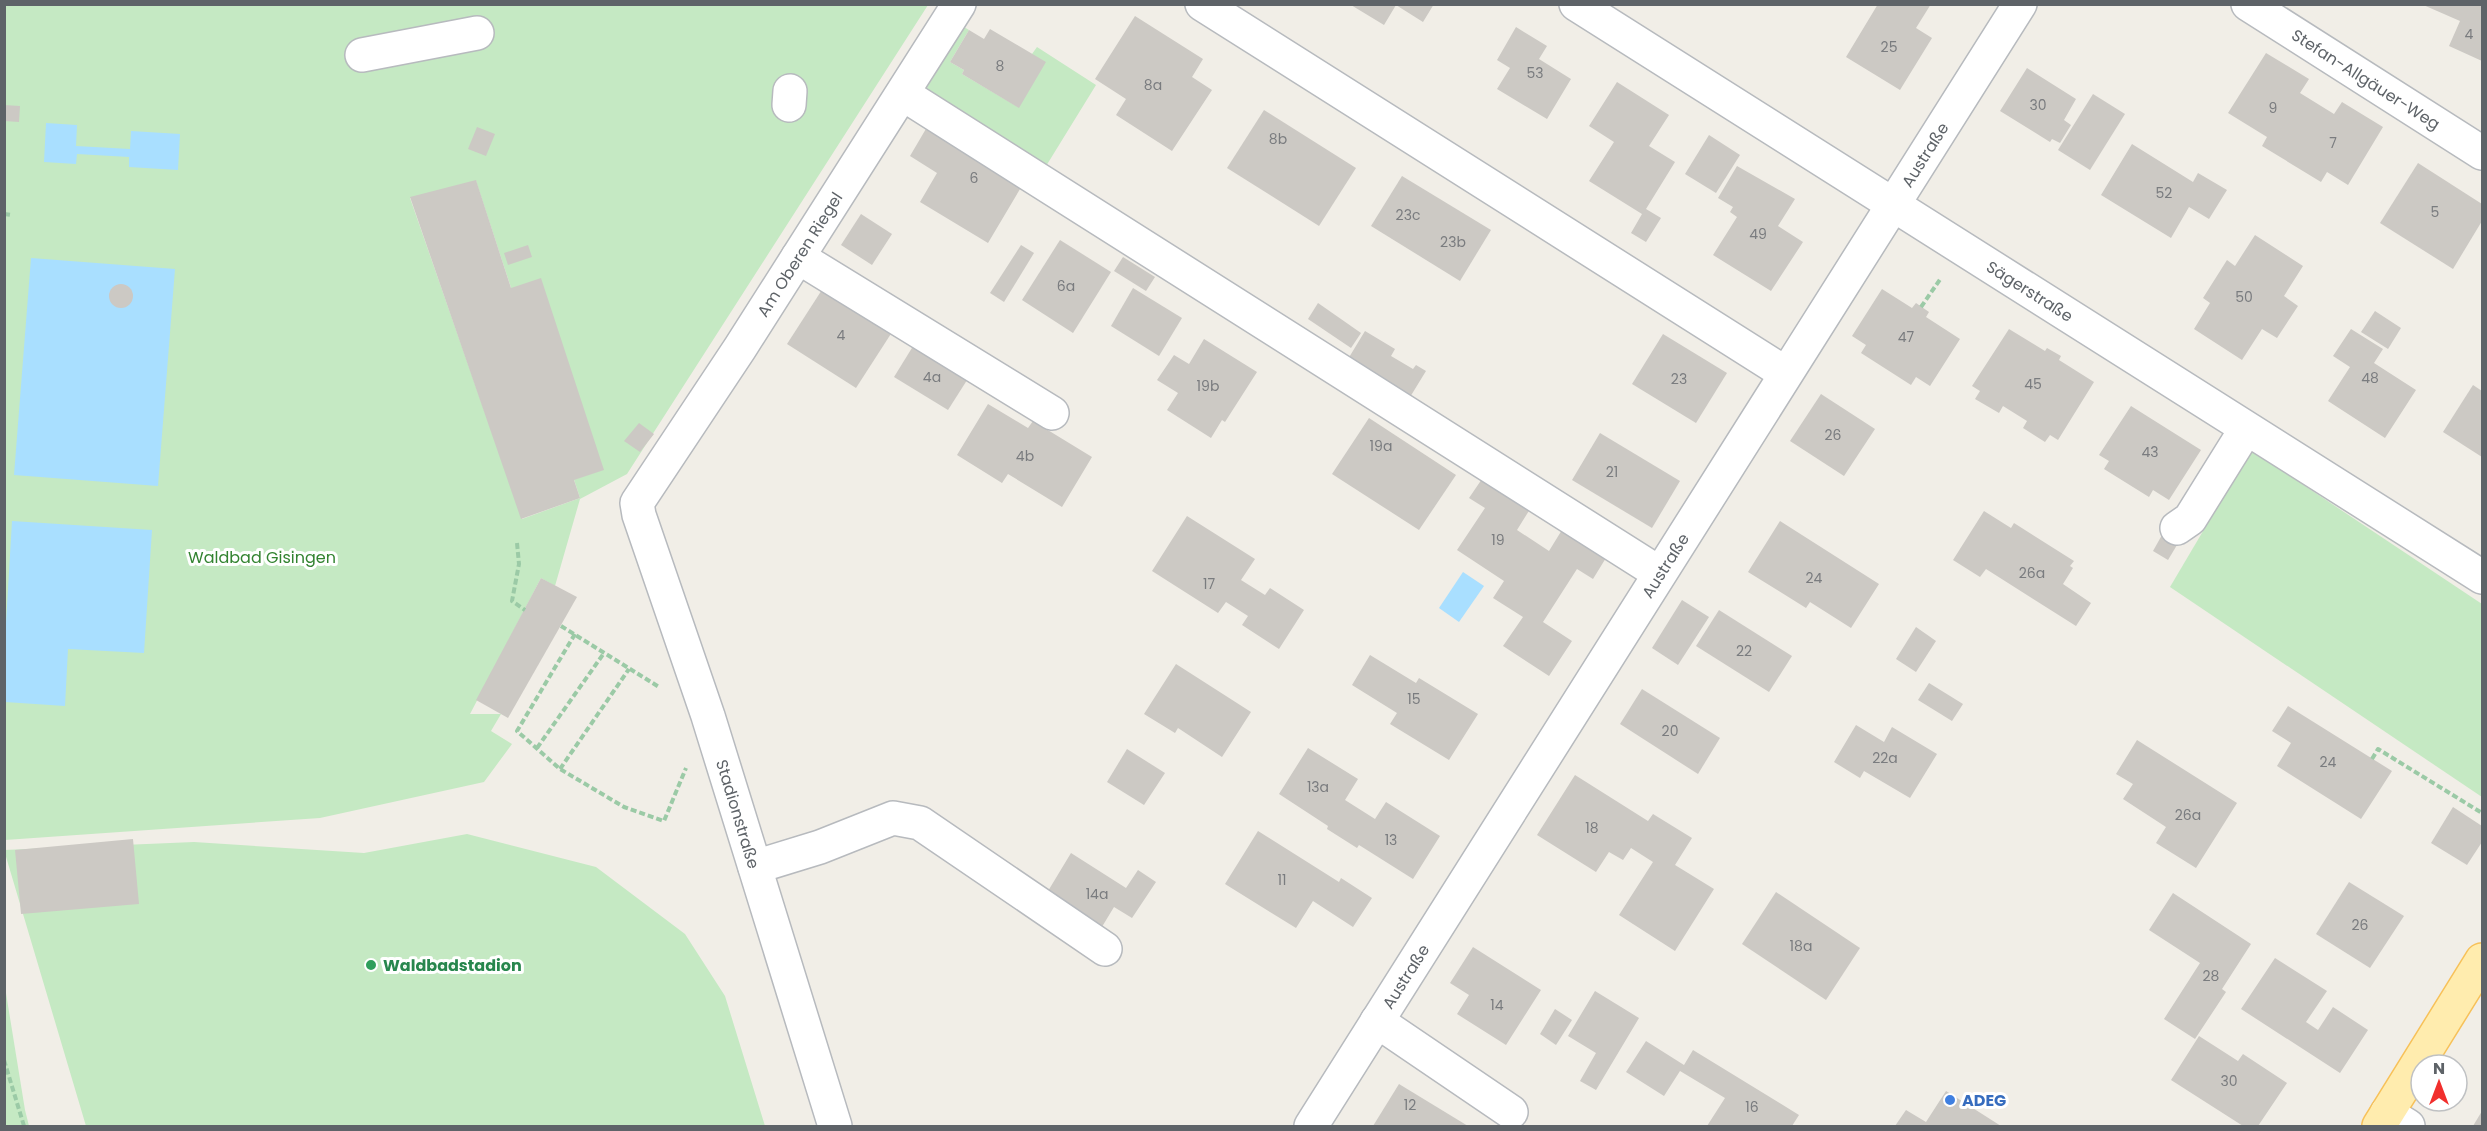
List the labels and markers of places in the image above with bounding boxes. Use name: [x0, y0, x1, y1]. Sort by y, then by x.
place label: Waldbadstadion: [383, 954, 522, 977]
marker: Waldbadstadion: [364, 958, 378, 972]
place label: ADEG: [1962, 1089, 2006, 1112]
marker: ADEG: [1943, 1093, 1957, 1107]

